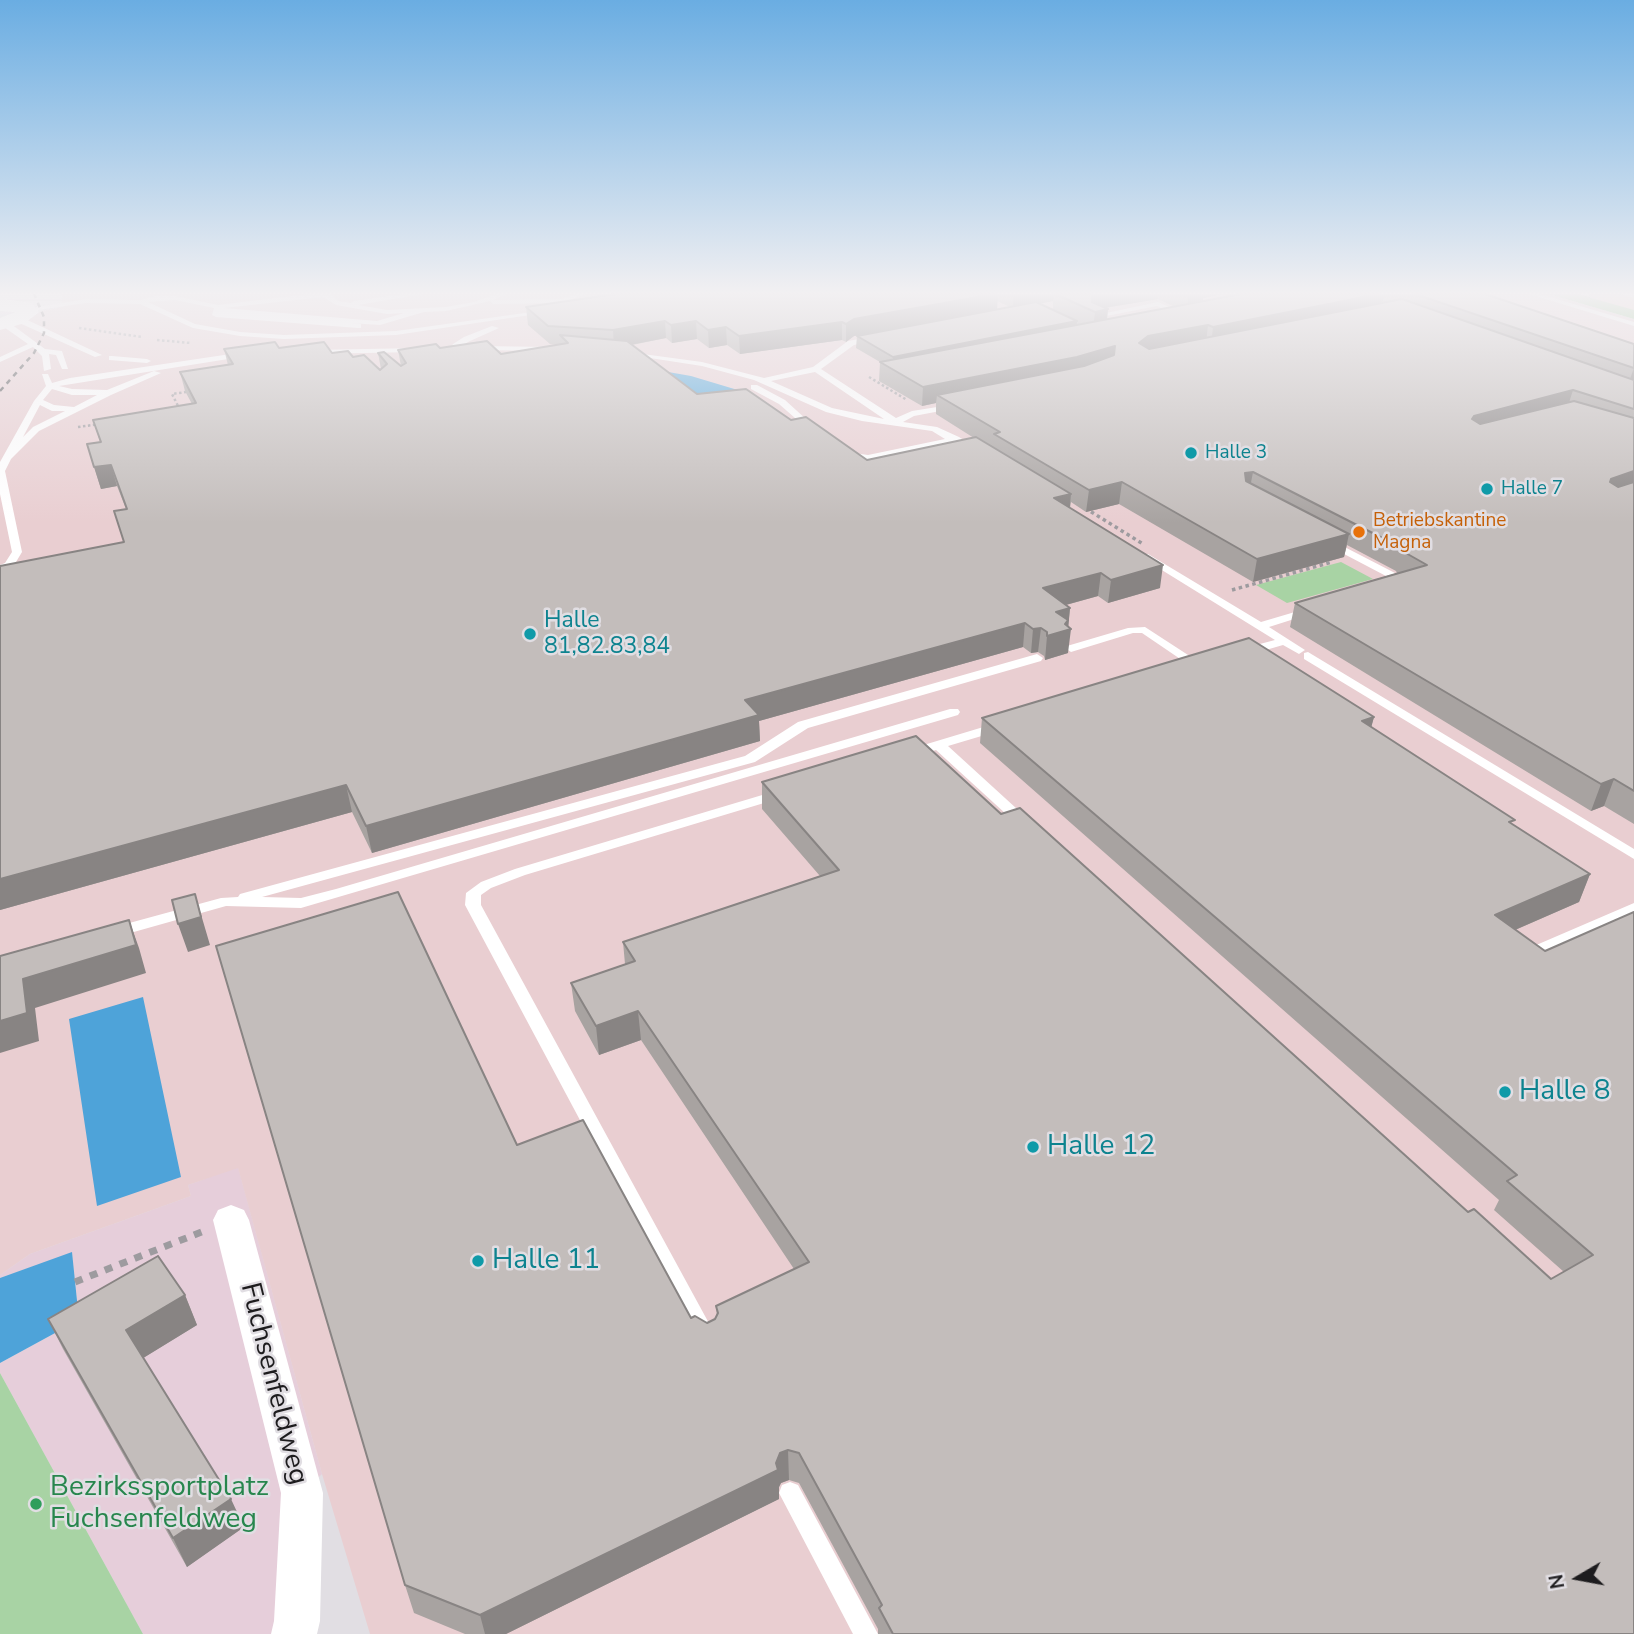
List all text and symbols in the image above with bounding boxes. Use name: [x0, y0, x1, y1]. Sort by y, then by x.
place label: Halle 3: [1205, 442, 1267, 464]
marker: Halle 3: [1183, 445, 1199, 461]
place label: Halle 7: [1501, 478, 1563, 500]
marker: Halle 7: [1479, 481, 1495, 497]
place label: Betriebskantine Magna: [1373, 510, 1506, 554]
marker: Betriebskantine Magna: [1351, 524, 1367, 540]
place label: Halle 81,82.83,84: [544, 607, 670, 661]
marker: Halle 81,82.83,84: [522, 626, 538, 642]
place label: Halle 8: [1519, 1075, 1610, 1109]
marker: Halle 8: [1497, 1084, 1513, 1100]
place label: Halle 12: [1047, 1130, 1155, 1164]
marker: Halle 12: [1025, 1139, 1041, 1155]
place label: Halle 11: [492, 1244, 600, 1278]
marker: Halle 11: [470, 1253, 486, 1269]
street label: Fuchsenfeldweg: [232, 1280, 314, 1488]
place label: Bezirkssportplatz Fuchsenfeldweg: [50, 1471, 269, 1537]
marker: Bezirkssportplatz Fuchsenfeldweg: [28, 1496, 44, 1512]
north arrow: [1543, 1543, 1613, 1613]
text: N: [1543, 1572, 1571, 1591]

